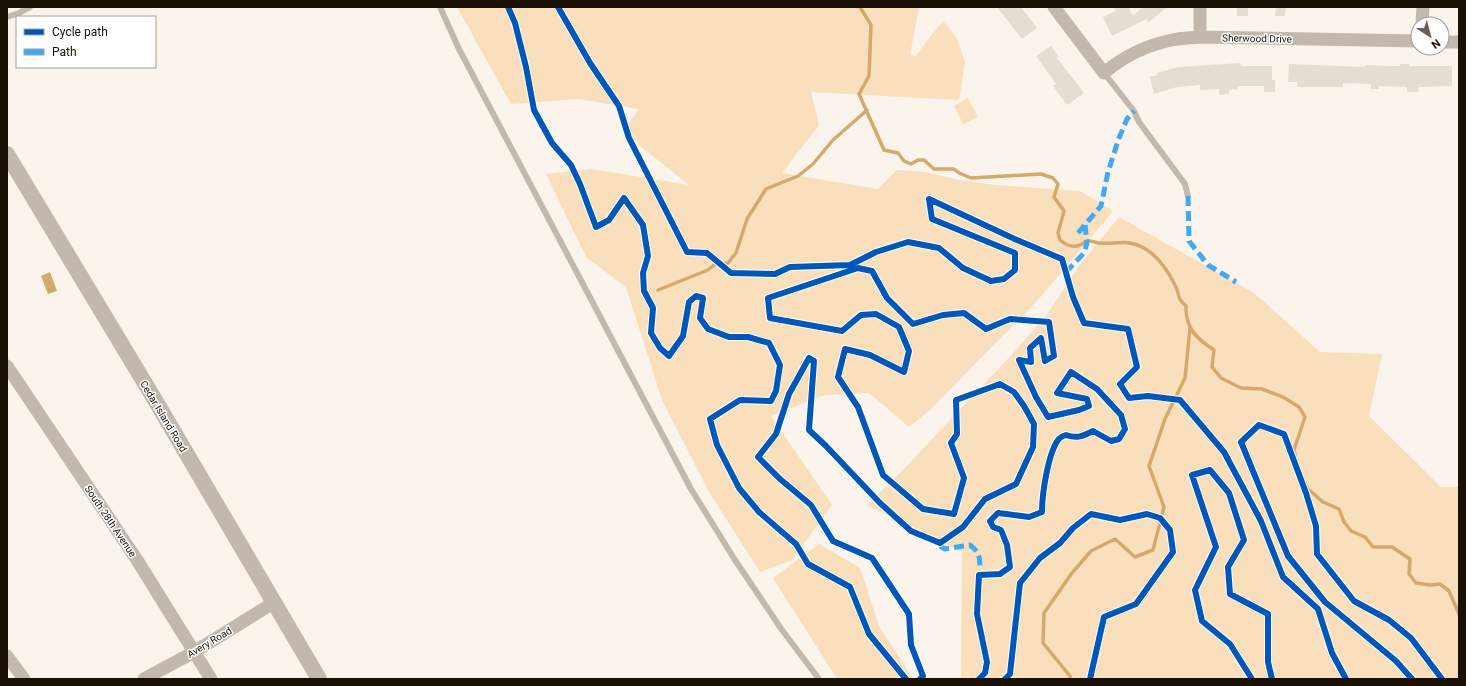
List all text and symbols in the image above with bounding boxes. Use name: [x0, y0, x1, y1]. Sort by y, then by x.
legend: [16, 16, 156, 68]
north arrow: [1410, 16, 1450, 56]
text: Cycle path: [52, 25, 108, 39]
street label: Sherwood Drive: [1222, 32, 1292, 45]
text: N: [1428, 36, 1443, 51]
text: Path: [52, 45, 77, 59]
street label: Cedar Island Road: [138, 379, 189, 454]
street label: South 28th Avenue: [83, 484, 139, 559]
street label: Avery Road: [185, 625, 234, 660]

